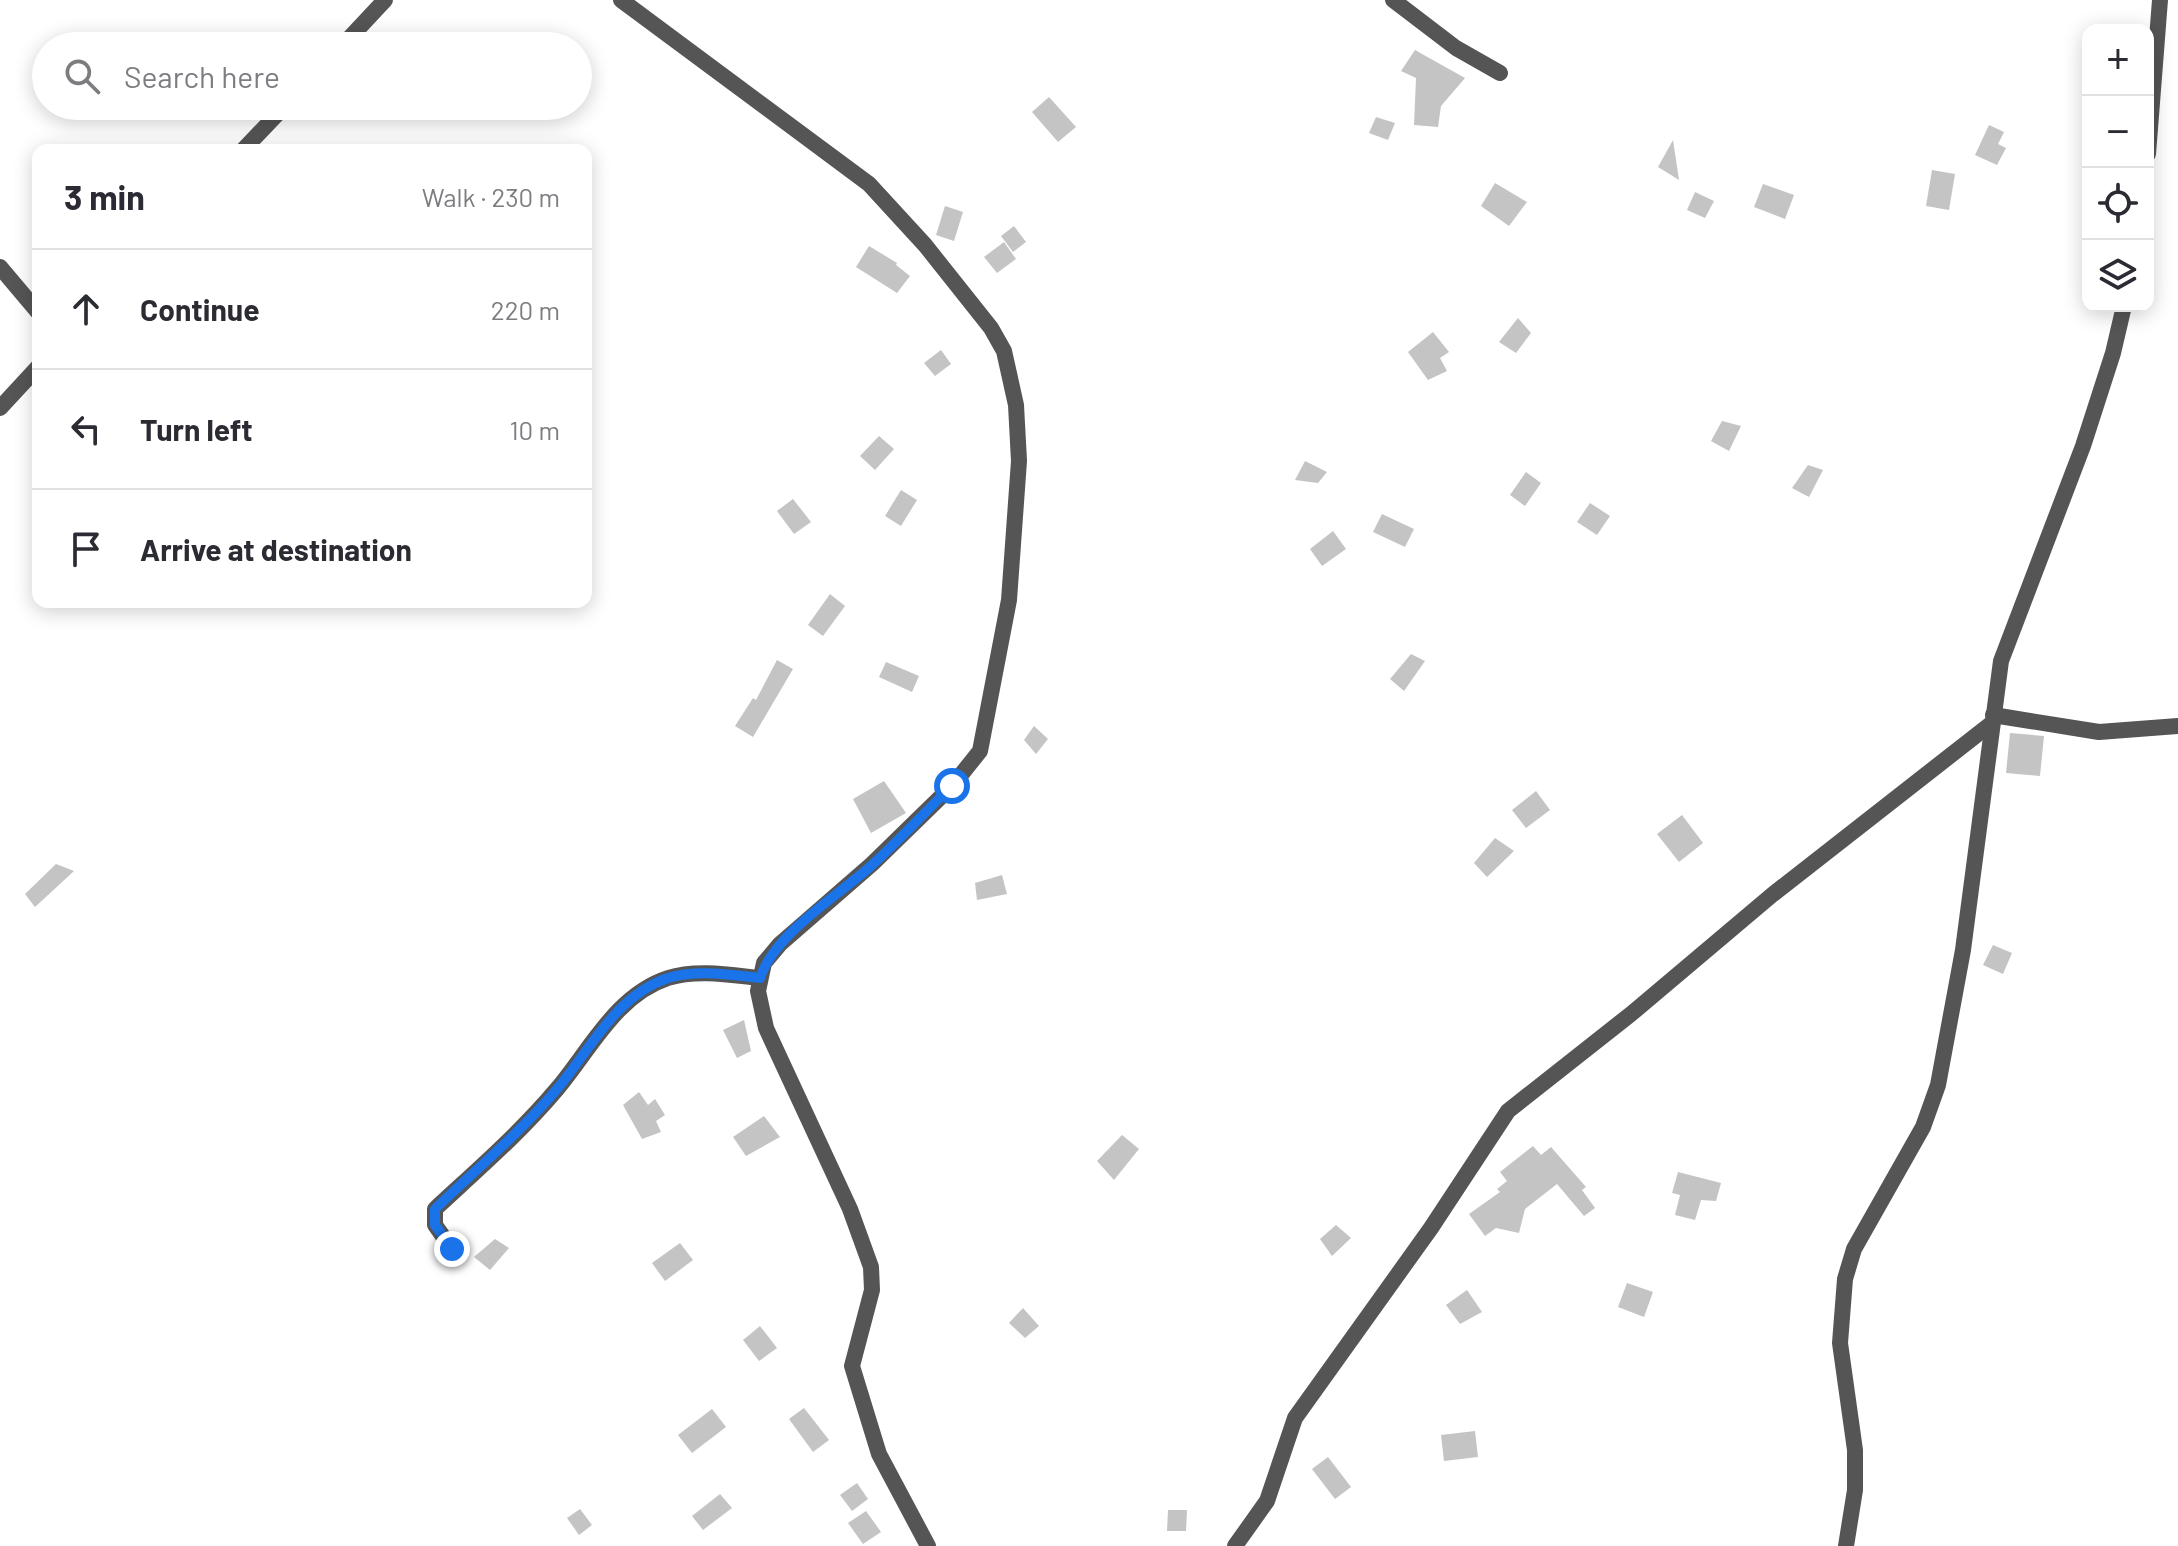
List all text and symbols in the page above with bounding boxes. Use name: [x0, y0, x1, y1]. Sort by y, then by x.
map controls: [2082, 24, 2154, 312]
button: +: [2082, 24, 2154, 96]
search box: [32, 32, 592, 120]
icon: search: [60, 54, 104, 98]
text: Search here: [124, 58, 280, 94]
button: −: [2082, 96, 2154, 168]
button: locate: [2082, 168, 2154, 240]
text: 3 min: [64, 176, 145, 217]
text: Walk · 230 m: [422, 181, 560, 212]
button: layers: [2082, 240, 2154, 312]
icon: ahead: [64, 287, 108, 331]
text: Continue: [140, 291, 260, 327]
text: 220 m: [491, 294, 560, 325]
icon: left: [64, 407, 108, 451]
text: Turn left: [140, 411, 253, 447]
text: 10 m: [510, 414, 560, 445]
icon: arrive: [64, 527, 108, 571]
text: Arrive at destination: [140, 531, 412, 567]
route start: [934, 768, 970, 804]
route end: [434, 1231, 470, 1267]

